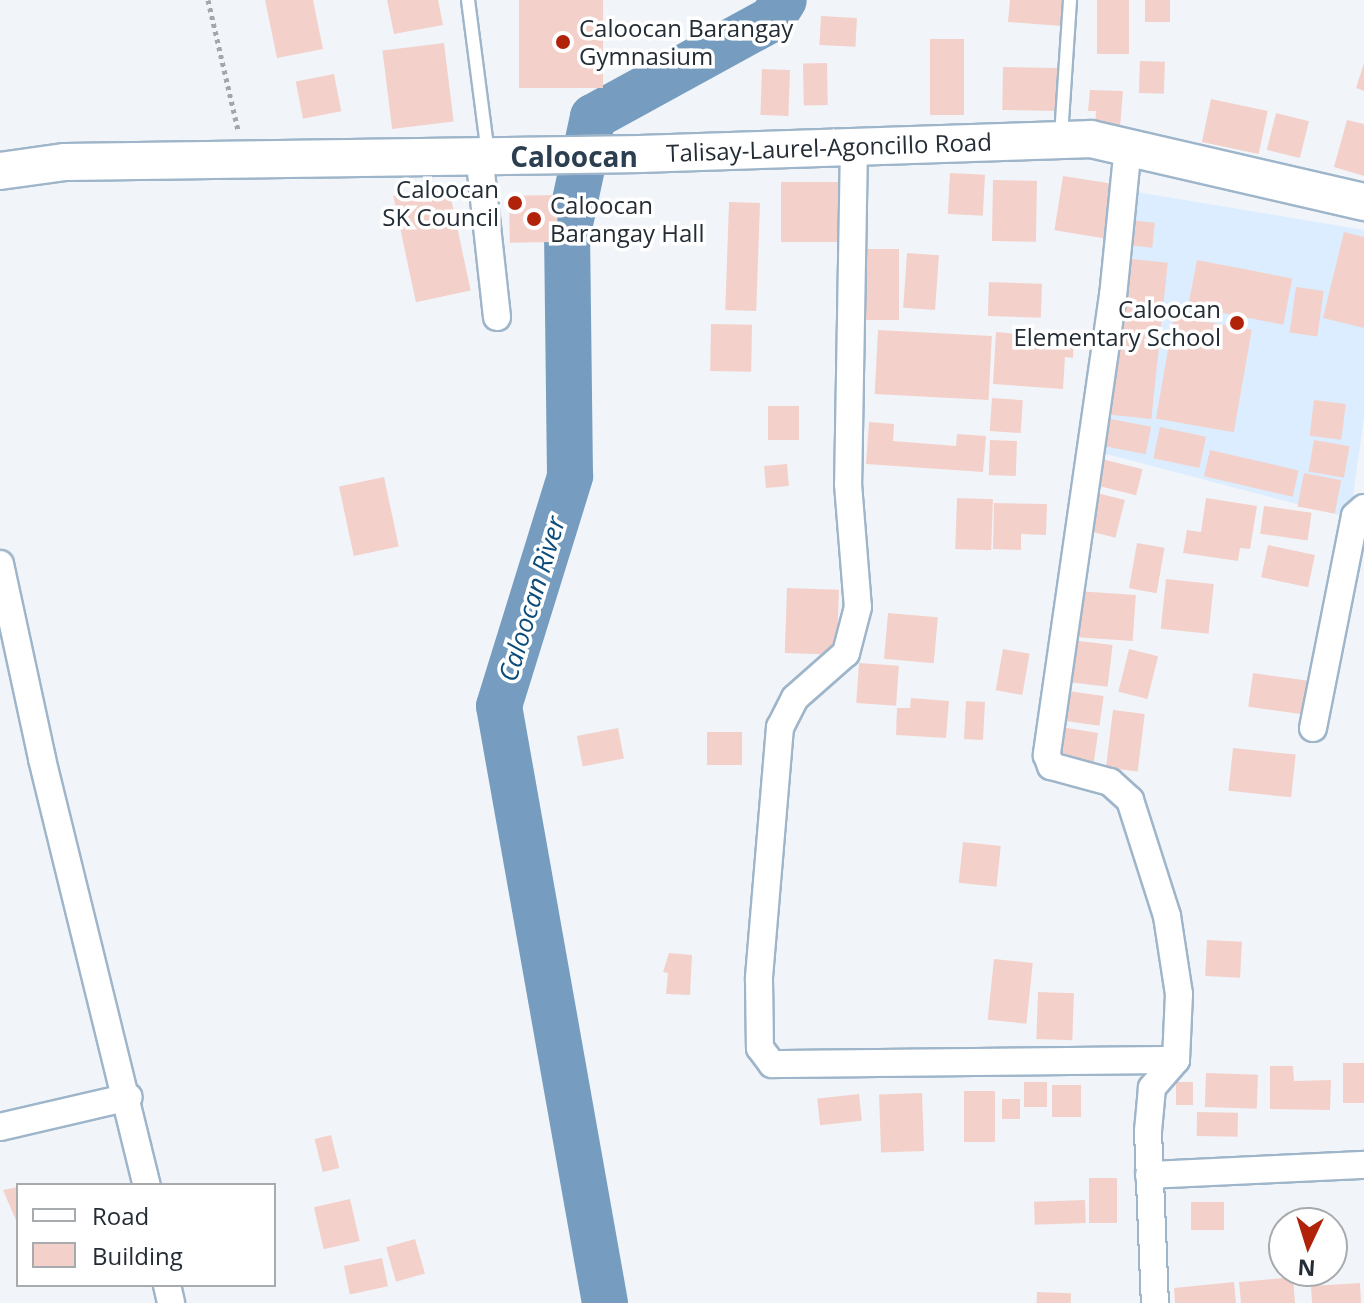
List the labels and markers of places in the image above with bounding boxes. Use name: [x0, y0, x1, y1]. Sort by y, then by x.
place label: Caloocan Barangay Gymnasium: [579, 14, 793, 70]
marker: Caloocan Barangay Gymnasium: [554, 33, 572, 51]
place label: Caloocan SK Council: [382, 175, 499, 231]
place label: Caloocan Barangay Hall: [550, 191, 704, 247]
marker: Caloocan SK Council: [506, 194, 524, 212]
marker: Caloocan Barangay Hall: [525, 210, 543, 228]
place label: Caloocan Elementary School: [1013, 295, 1221, 351]
marker: Caloocan Elementary School: [1228, 314, 1246, 332]

